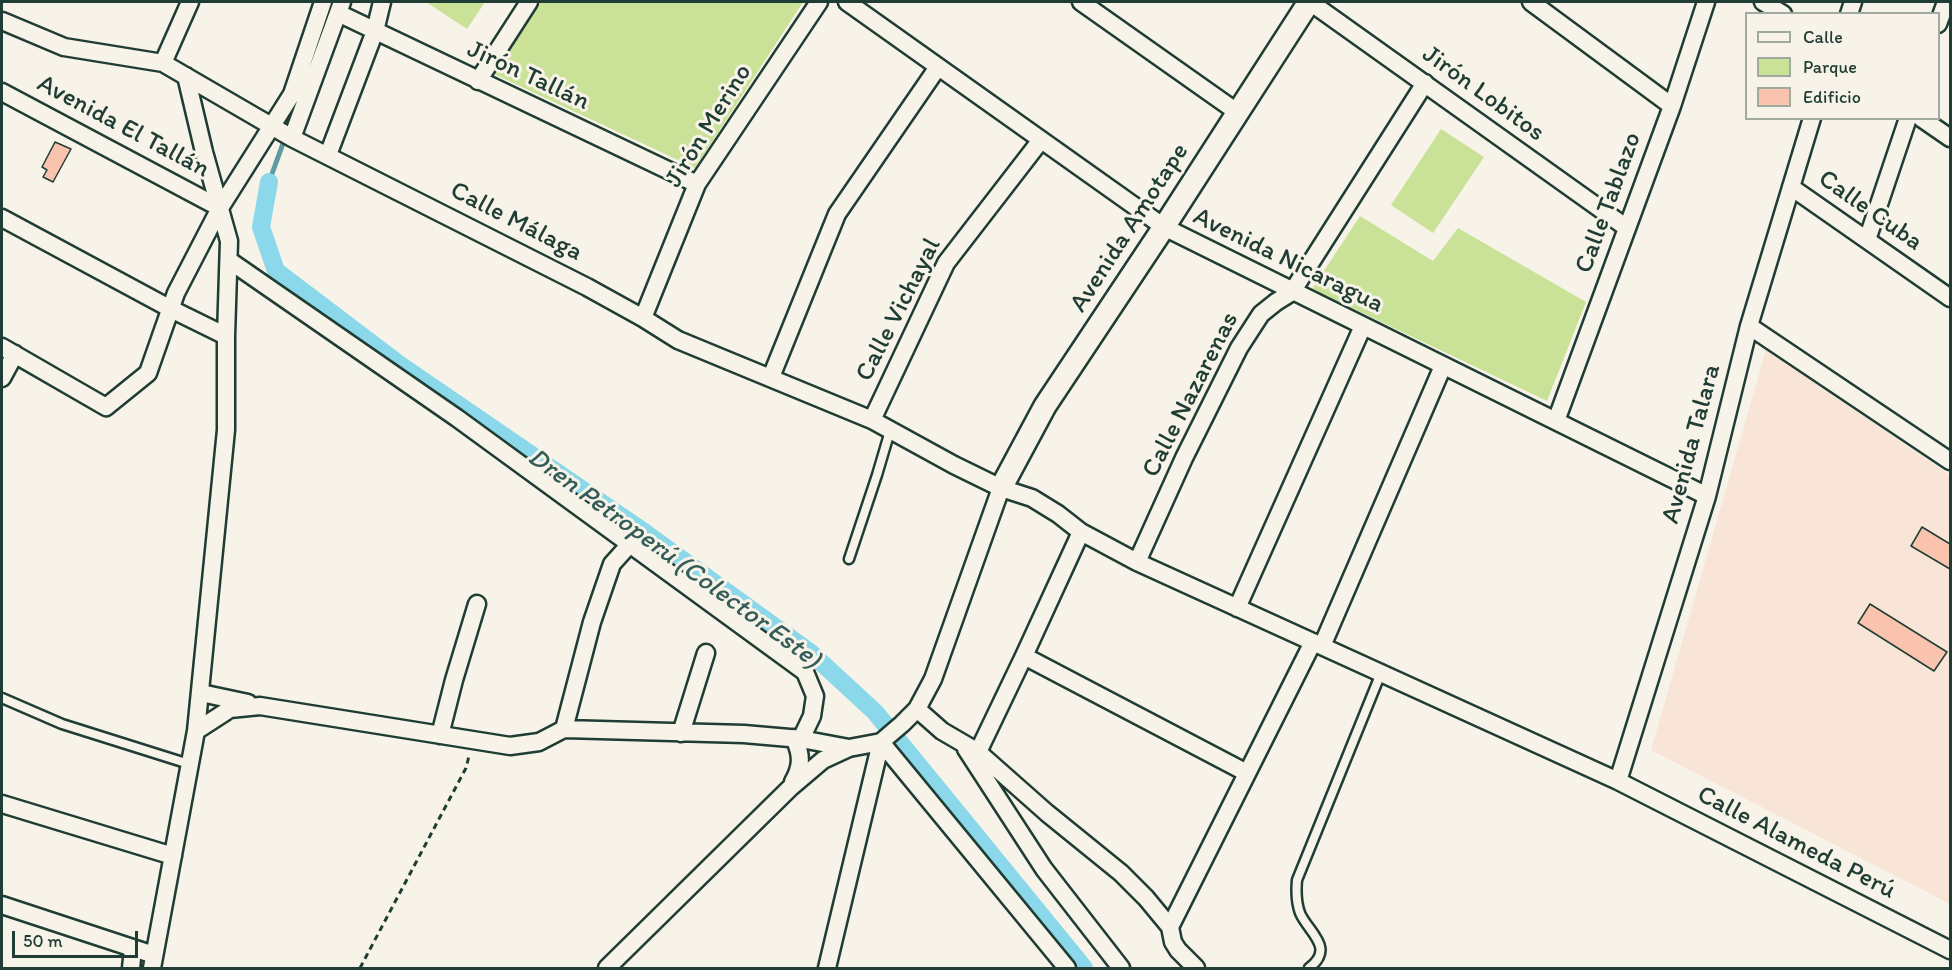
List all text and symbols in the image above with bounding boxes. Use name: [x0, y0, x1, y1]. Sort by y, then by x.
legend: [1745, 12, 1940, 120]
text: Calle: [1803, 26, 1843, 48]
street label: Jirón Tallán: [462, 34, 594, 118]
street label: Jirón Lobitos: [1416, 39, 1550, 149]
text: Parque: [1803, 56, 1857, 78]
street label: Jirón Merino: [659, 59, 759, 193]
street label: Avenida El Tallán: [31, 68, 215, 186]
text: Edificio: [1803, 86, 1861, 108]
street label: Calle Tablazo: [1569, 128, 1649, 278]
street label: Avenida Amotape: [1064, 138, 1196, 318]
street label: Calle Cuba: [1812, 164, 1928, 258]
street label: Calle Málaga: [445, 175, 587, 269]
street label: Avenida Nicaragua: [1188, 201, 1388, 321]
street label: Calle Vichayal: [850, 233, 948, 387]
street label: Calle Nazarenas: [1136, 307, 1246, 483]
street label: Avenida Talara: [1656, 361, 1728, 527]
water label: Dren Petroperú (Colector Este): [521, 442, 827, 676]
street label: Calle Alameda Perú: [1692, 779, 1900, 907]
scale bar: [15, 919, 141, 957]
text: 50 m: [23, 930, 63, 952]

